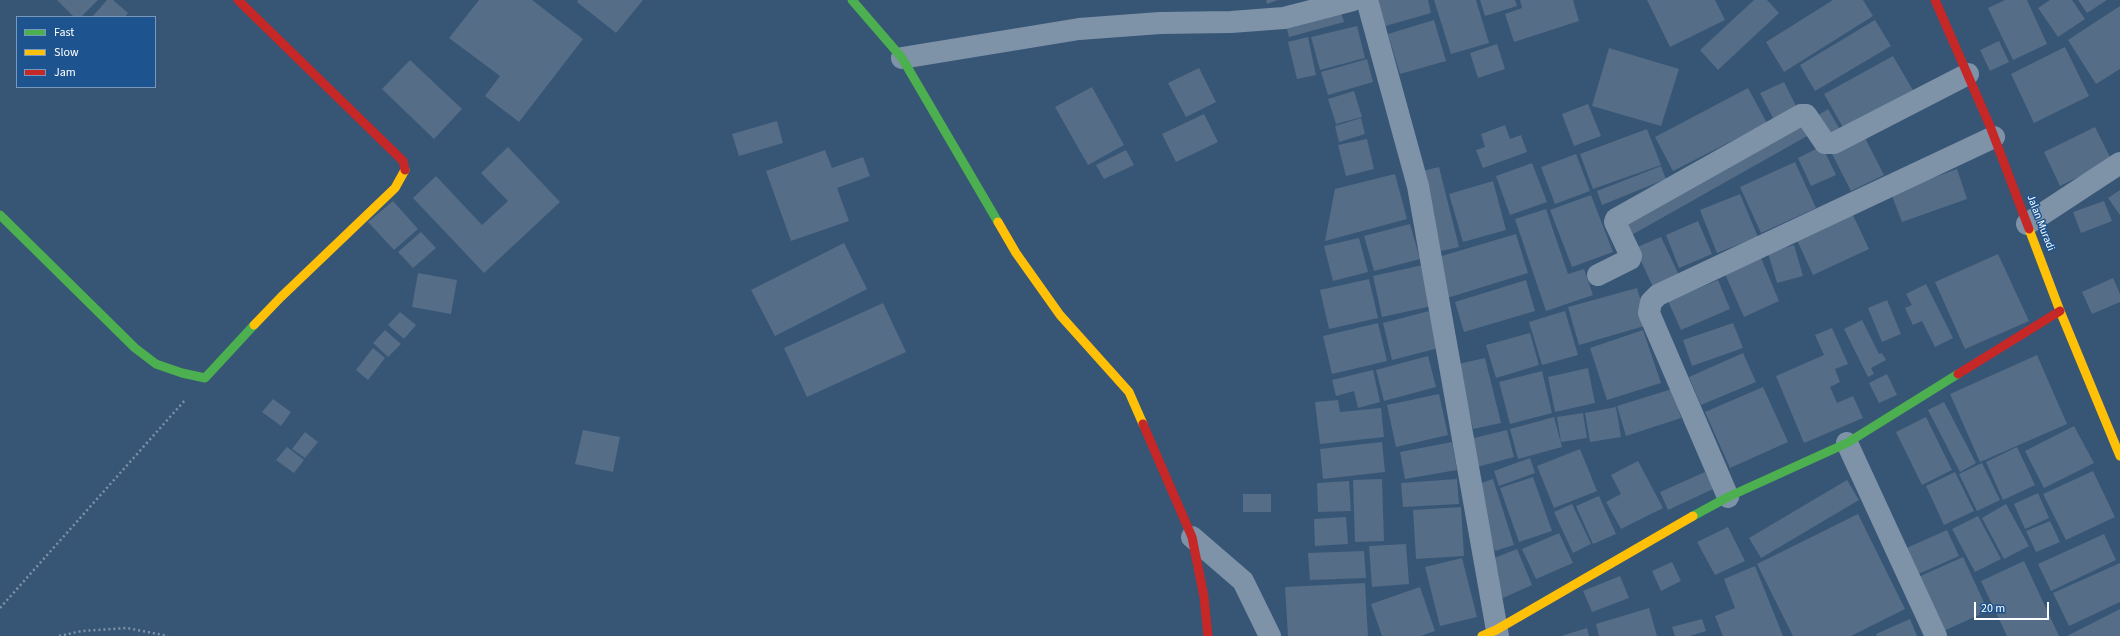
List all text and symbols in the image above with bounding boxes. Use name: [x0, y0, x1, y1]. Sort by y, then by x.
legend: [16, 16, 156, 88]
text: Fast: [54, 24, 74, 41]
text: Slow: [54, 44, 79, 61]
text: Jam: [54, 64, 76, 81]
street label: Jalan Muradi: [2023, 193, 2057, 253]
scale bar: [1976, 594, 2051, 620]
text: 20 m: [1981, 600, 2005, 617]

